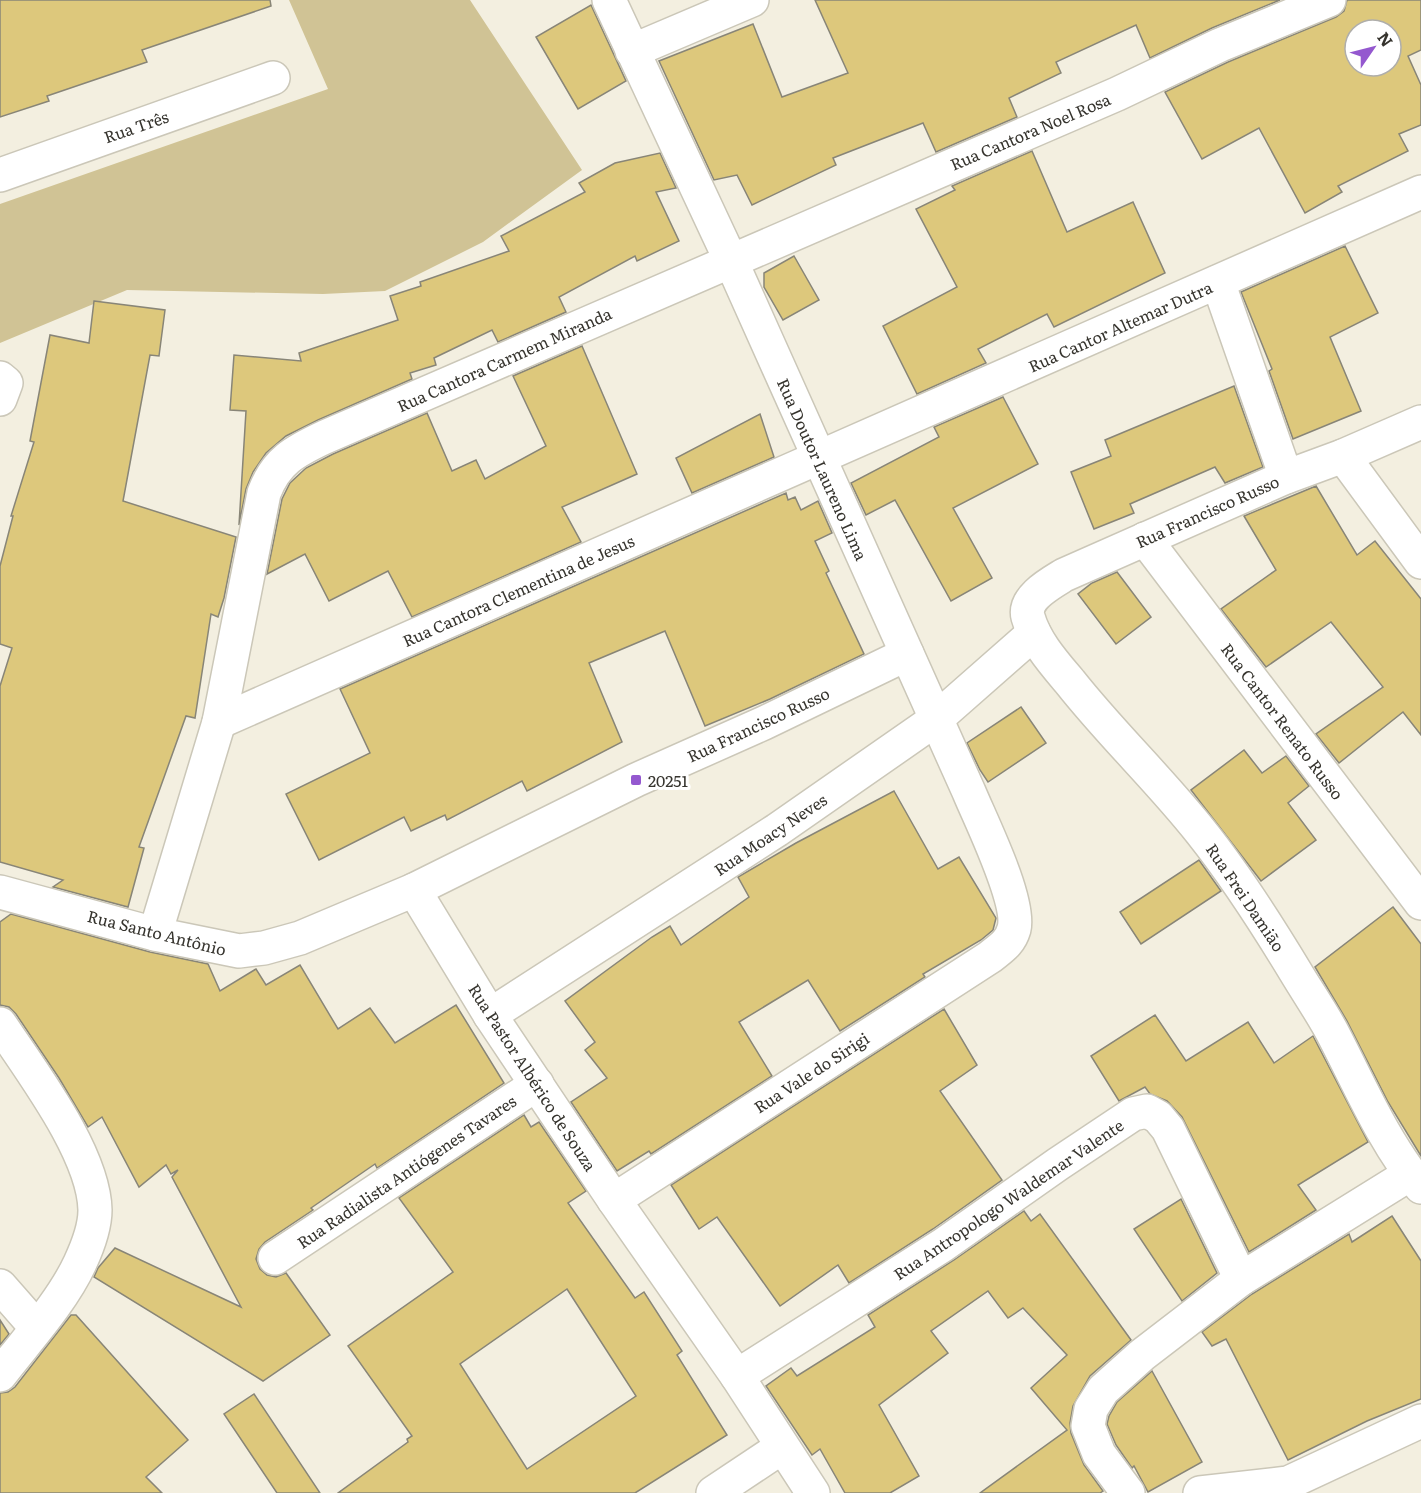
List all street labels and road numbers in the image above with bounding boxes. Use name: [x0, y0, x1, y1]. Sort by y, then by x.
street label: Rua Cantora Noel Rosa: [946, 86, 1114, 176]
street label: Rua Três: [100, 104, 172, 148]
street label: Rua Cantor Altemar Dutra: [1024, 274, 1216, 377]
street label: Rua Cantora Carmem Miranda: [393, 301, 616, 417]
street label: Rua Doutor Laureno Lima: [772, 374, 874, 564]
street label: Rua Francisco Russo: [1131, 469, 1283, 553]
street label: Rua Cantora Clementina de Jesus: [398, 528, 638, 652]
street label: Rua Cantor Renato Russo: [1216, 638, 1350, 804]
street label: Rua Francisco Russo: [683, 680, 833, 768]
street label: Rua Moacy Neves: [709, 787, 831, 881]
street label: Rua Frei Damião: [1201, 838, 1291, 956]
street label: Rua Santo Antônio: [85, 903, 229, 961]
street label: Rua Pastor Albérico de Souza: [463, 979, 603, 1176]
street label: Rua Vale do Sirigi: [749, 1026, 873, 1118]
street label: Rua Radialista Antiógenes Tavares: [292, 1088, 520, 1254]
street label: Rua Antropologo Waldemar Valente: [888, 1113, 1128, 1285]

